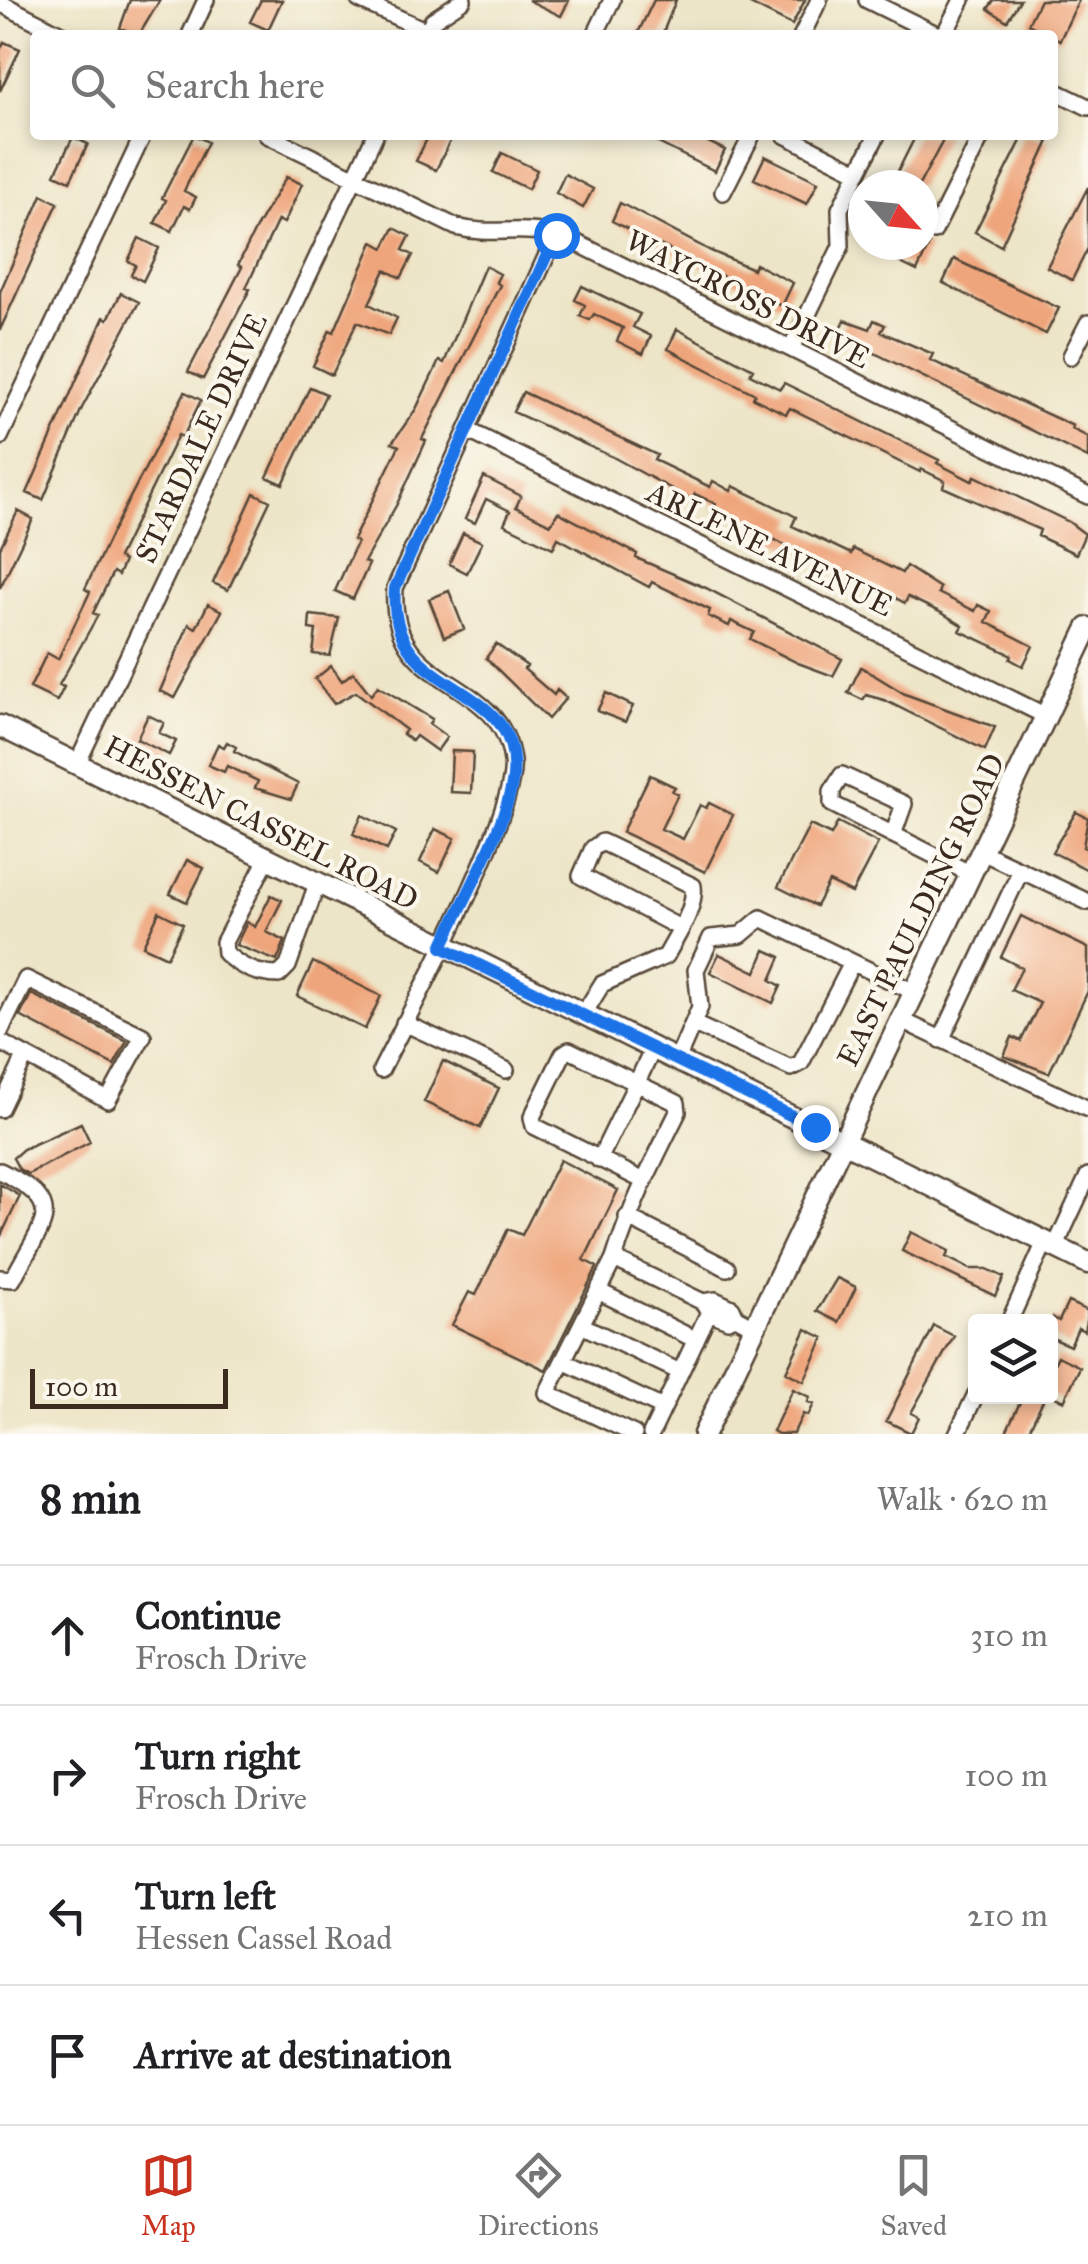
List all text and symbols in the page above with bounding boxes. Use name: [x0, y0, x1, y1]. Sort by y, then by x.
search box: [30, 30, 1058, 140]
icon: search: [65, 58, 120, 113]
text: Search here: [145, 62, 325, 108]
north arrow: [848, 170, 938, 260]
route start: [534, 213, 580, 259]
street label: WAYCROSS DRIVE: [620, 222, 876, 376]
street label: STARDALE DRIVE: [127, 307, 275, 569]
street label: ARLENE AVENUE: [639, 473, 899, 624]
street label: HESSEN CASSEL ROAD: [98, 728, 424, 918]
street label: EAST PAULDING ROAD: [829, 748, 1013, 1072]
route end: [793, 1105, 839, 1151]
map controls: [968, 1314, 1058, 1404]
button: layers: [968, 1314, 1058, 1404]
scale bar: [30, 1364, 228, 1408]
text: 100 m: [45, 1369, 118, 1404]
text: 8 min: [40, 1473, 141, 1525]
text: Walk · 620 m: [877, 1480, 1048, 1519]
text: Continue: [135, 1593, 281, 1639]
icon: ahead: [40, 1608, 95, 1663]
text: 310 m: [970, 1616, 1048, 1655]
text: Frosch Drive: [135, 1639, 307, 1678]
text: Turn right: [135, 1733, 301, 1779]
icon: right: [40, 1748, 95, 1803]
text: 100 m: [964, 1756, 1048, 1795]
text: Frosch Drive: [135, 1779, 307, 1818]
text: Turn left: [135, 1873, 276, 1919]
icon: left: [40, 1888, 95, 1943]
text: 210 m: [967, 1896, 1048, 1935]
text: Hessen Cassel Road: [135, 1919, 392, 1958]
icon: arrive: [40, 2028, 95, 2083]
text: Arrive at destination: [135, 2032, 452, 2078]
tab: Map: [141, 2148, 196, 2243]
tab: Directions: [478, 2148, 599, 2243]
tab: Saved: [881, 2148, 947, 2243]

